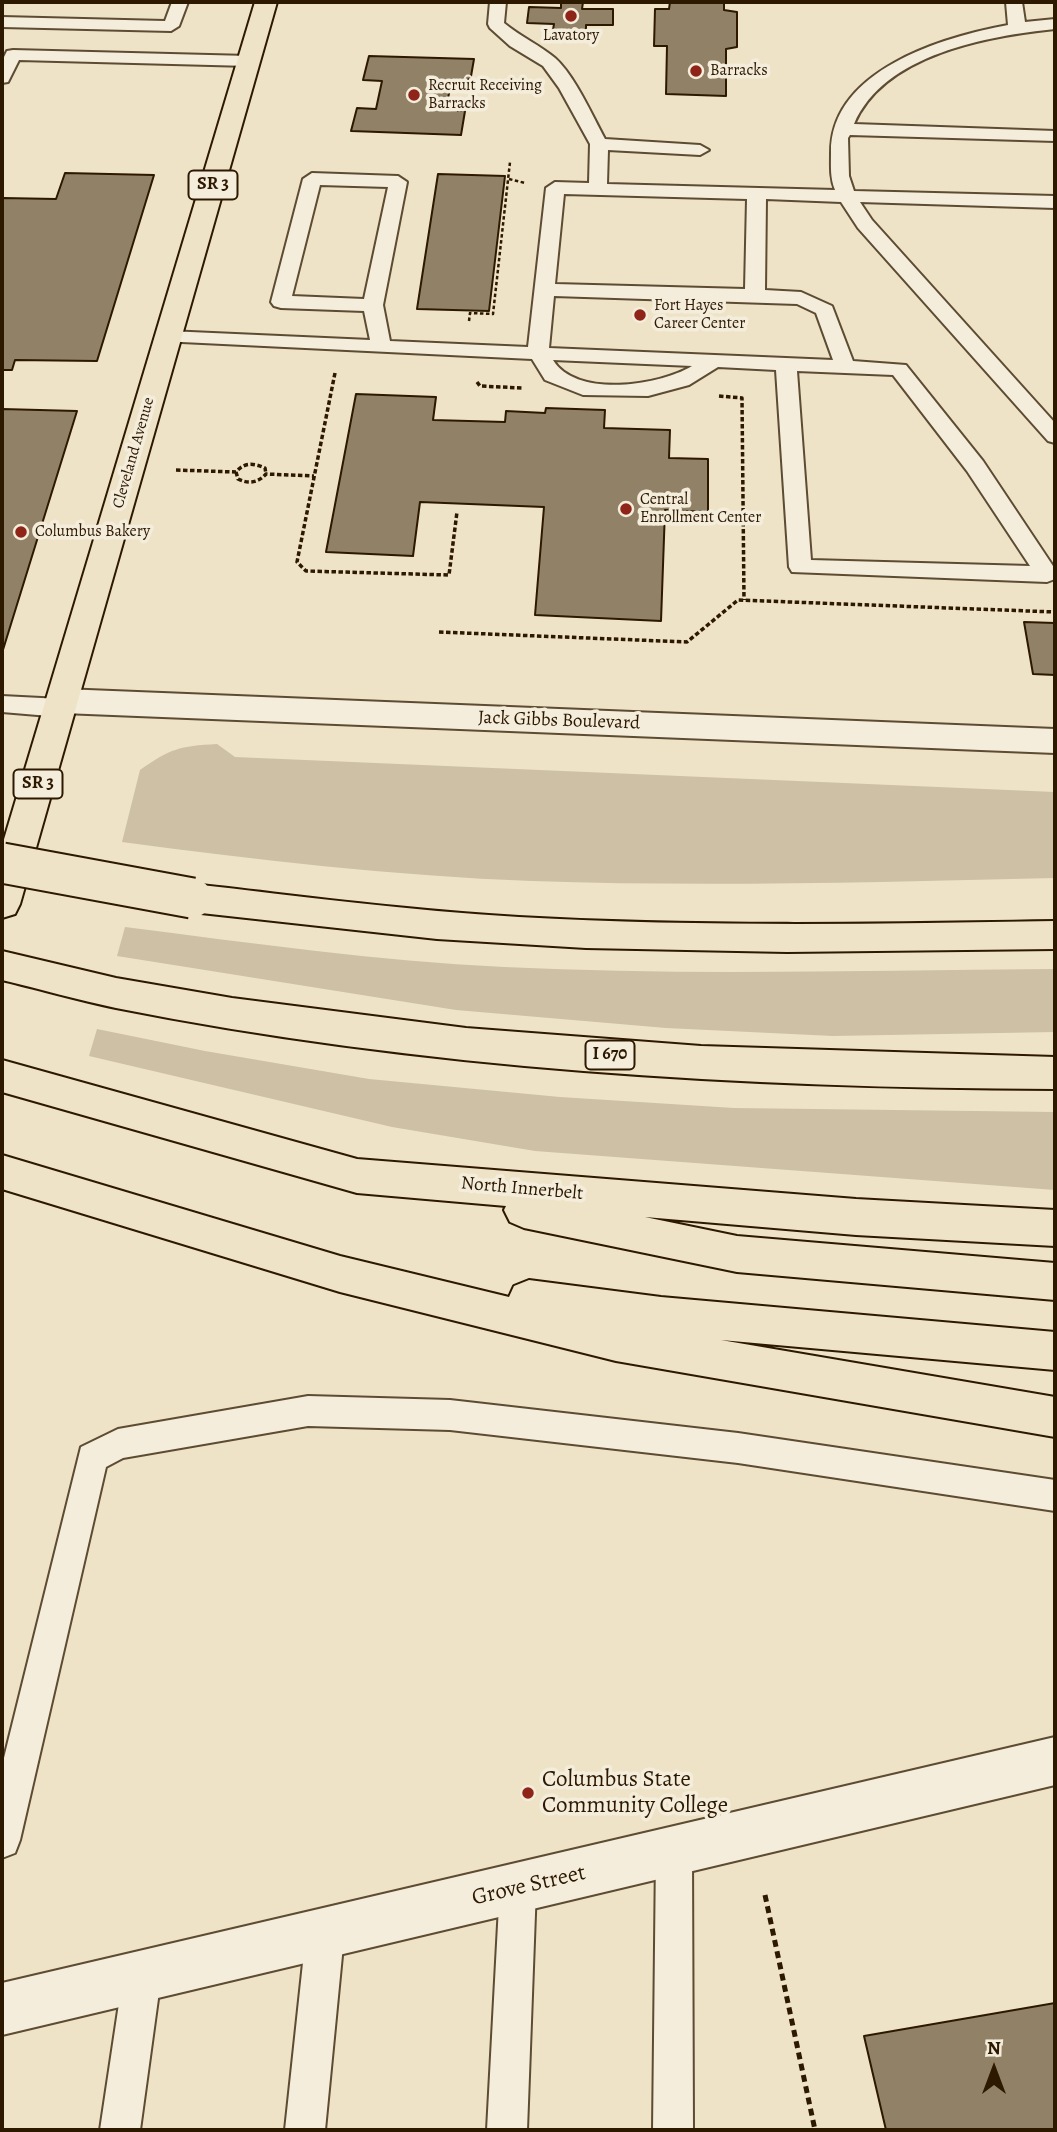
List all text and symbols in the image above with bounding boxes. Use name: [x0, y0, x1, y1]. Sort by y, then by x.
marker: Lavatory: [563, 8, 579, 24]
place label: Lavatory: [543, 26, 599, 46]
place label: Barracks: [710, 61, 768, 81]
marker: Barracks: [688, 63, 704, 79]
place label: Recruit Receiving Barracks: [428, 76, 542, 114]
marker: Recruit Receiving Barracks: [406, 87, 422, 103]
road number: SR 3: [188, 170, 238, 200]
place label: Fort Hayes Career Center: [654, 296, 745, 334]
marker: Fort Hayes Career Center: [632, 307, 648, 323]
street label: Cleveland Avenue: [109, 395, 159, 511]
place label: Central Enrollment Center: [640, 490, 761, 528]
marker: Central Enrollment Center: [618, 501, 634, 517]
place label: Columbus Bakery: [35, 522, 150, 542]
marker: Columbus Bakery: [13, 524, 29, 540]
street label: Jack Gibbs Boulevard: [477, 707, 641, 735]
road number: SR 3: [14, 770, 62, 798]
road number: I 670: [586, 1040, 634, 1070]
street label: North Innerbelt: [460, 1172, 584, 1206]
place label: Columbus State Community College: [542, 1766, 728, 1820]
marker: Columbus State Community College: [520, 1785, 536, 1801]
street label: Grove Street: [469, 1860, 589, 1912]
north arrow: [959, 2034, 1029, 2104]
text: N: [987, 2035, 1001, 2061]

